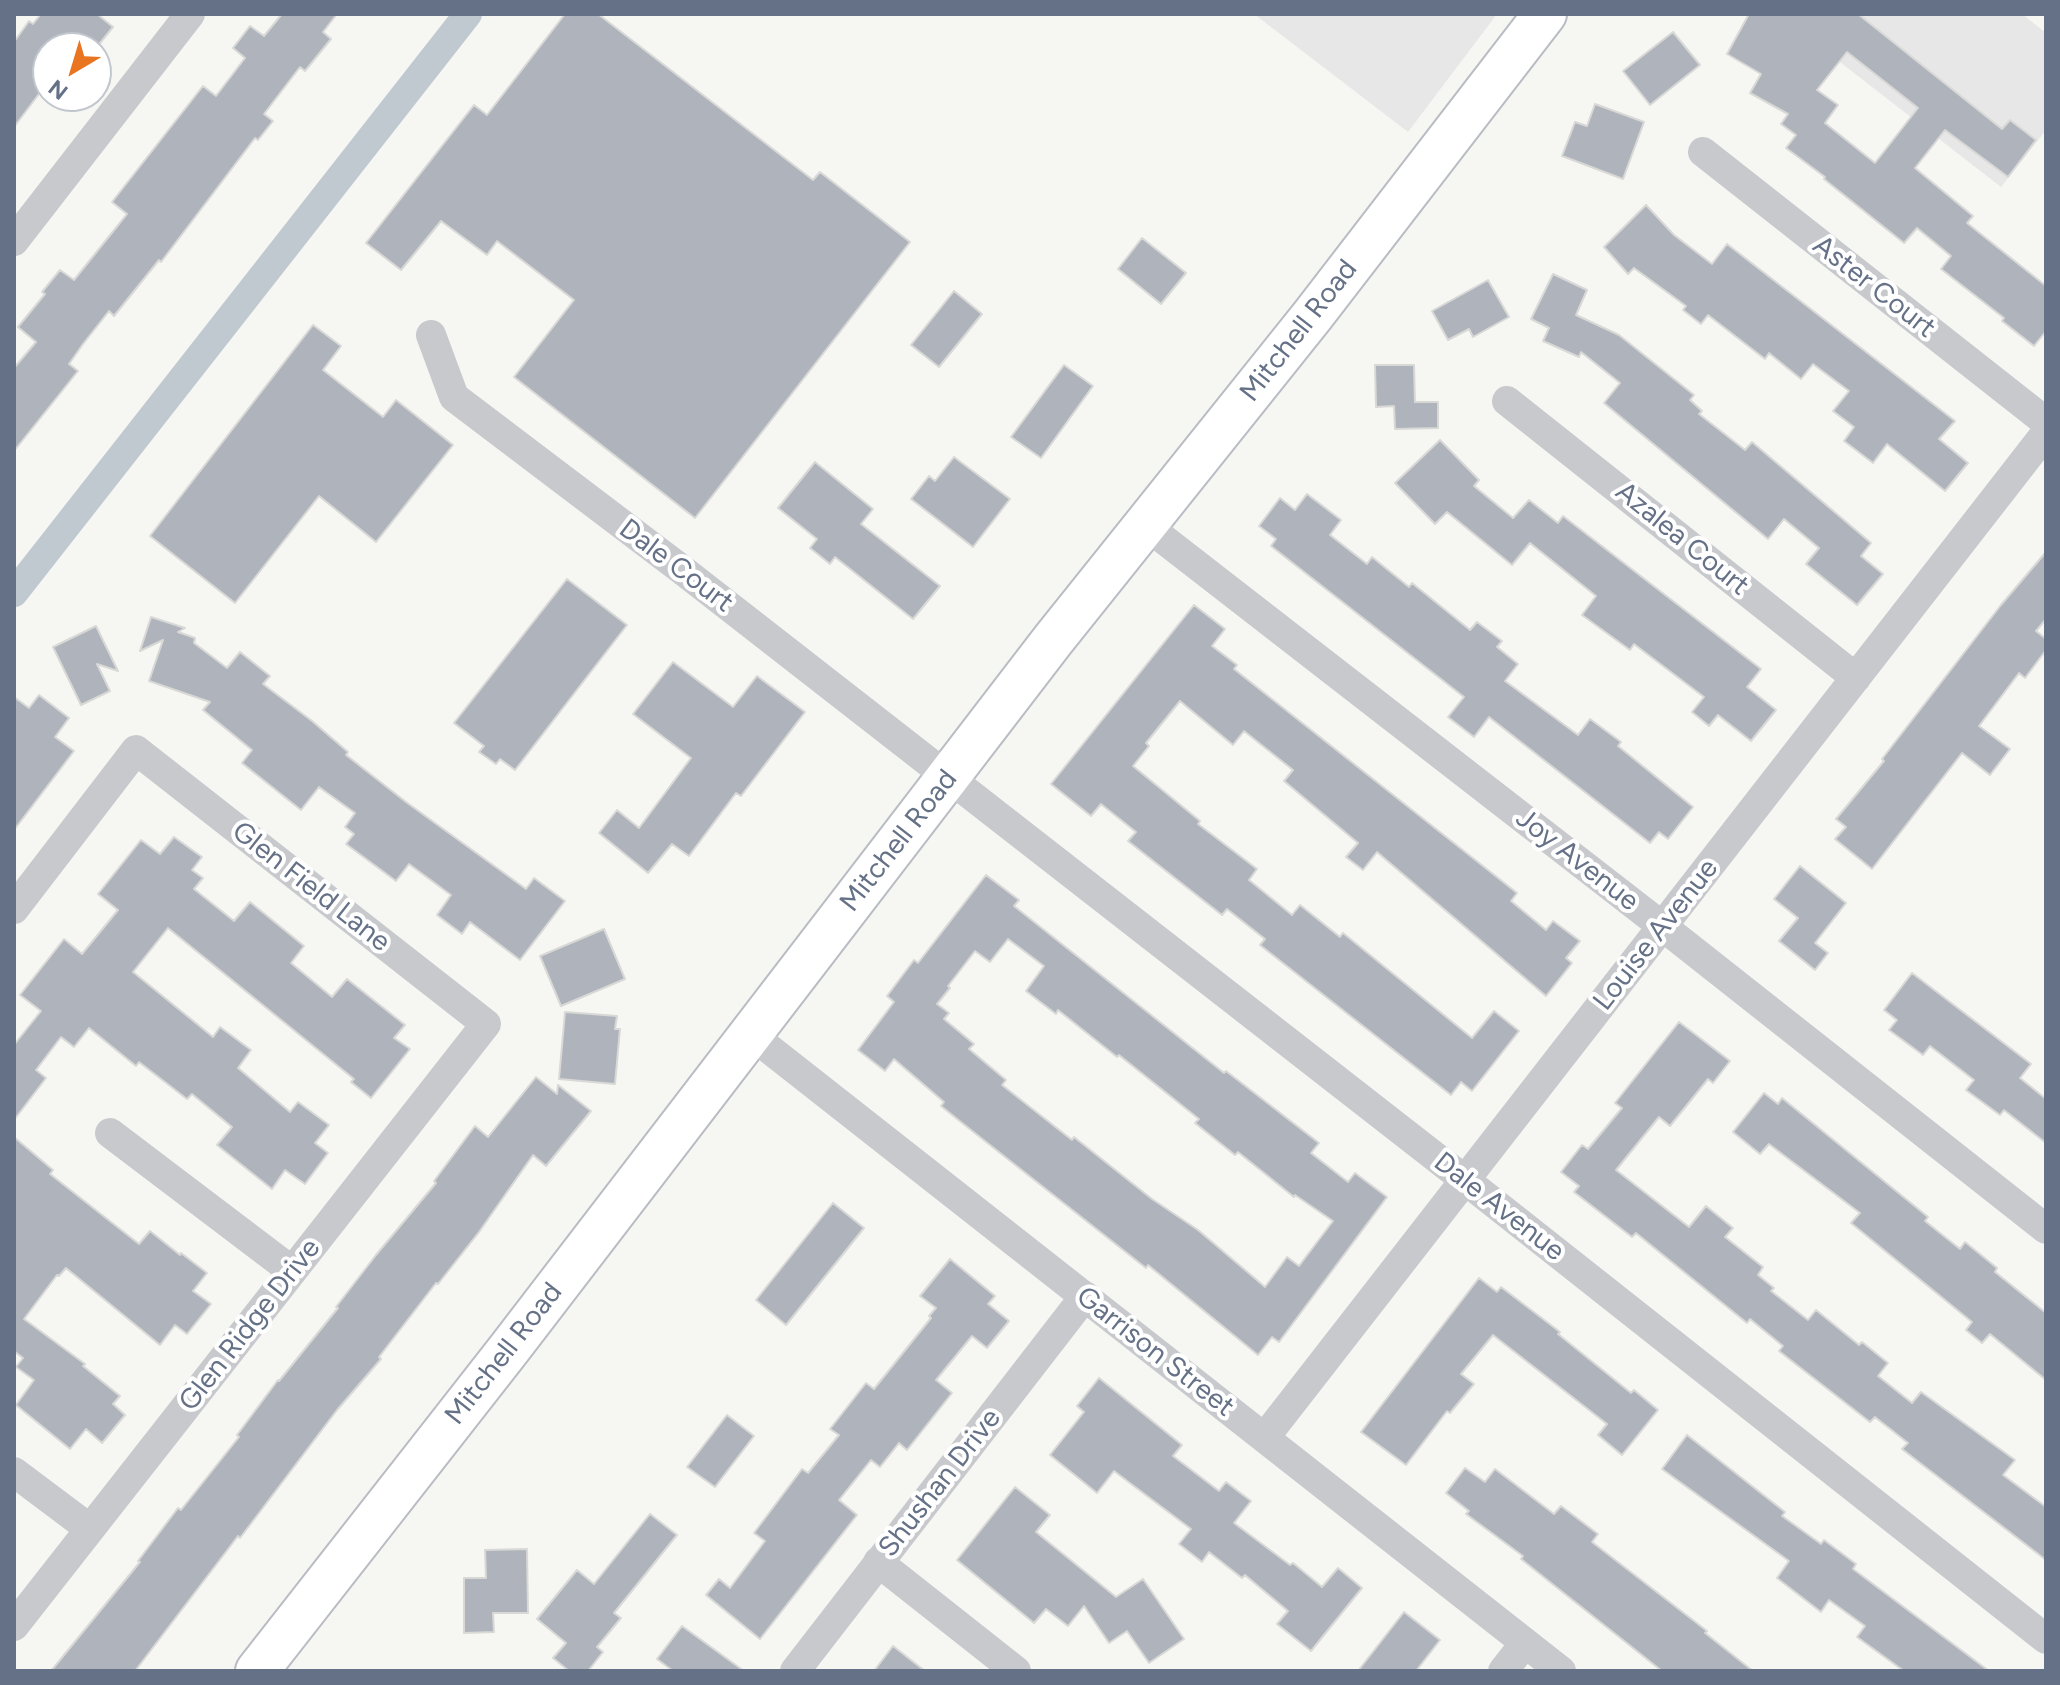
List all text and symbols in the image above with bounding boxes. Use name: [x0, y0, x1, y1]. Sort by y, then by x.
north arrow: [32, 32, 112, 112]
text: N: [43, 74, 73, 106]
street label: Aster Court: [1806, 229, 1942, 345]
street label: Mitchell Road: [1233, 253, 1365, 409]
street label: Azalea Court: [1609, 475, 1755, 603]
street label: Dale Court: [612, 512, 740, 620]
street label: Mitchell Road: [833, 763, 965, 919]
street label: Joy Avenue: [1509, 802, 1645, 918]
street label: Glen Field Lane: [225, 815, 397, 959]
street label: Louise Avenue: [1586, 853, 1726, 1017]
street label: Dale Avenue: [1427, 1146, 1571, 1268]
street label: Glen Ridge Drive: [172, 1232, 328, 1418]
street label: Mitchell Road: [438, 1276, 570, 1432]
street label: Garrison Street: [1069, 1280, 1241, 1424]
street label: Shushan Drive: [872, 1402, 1008, 1564]

